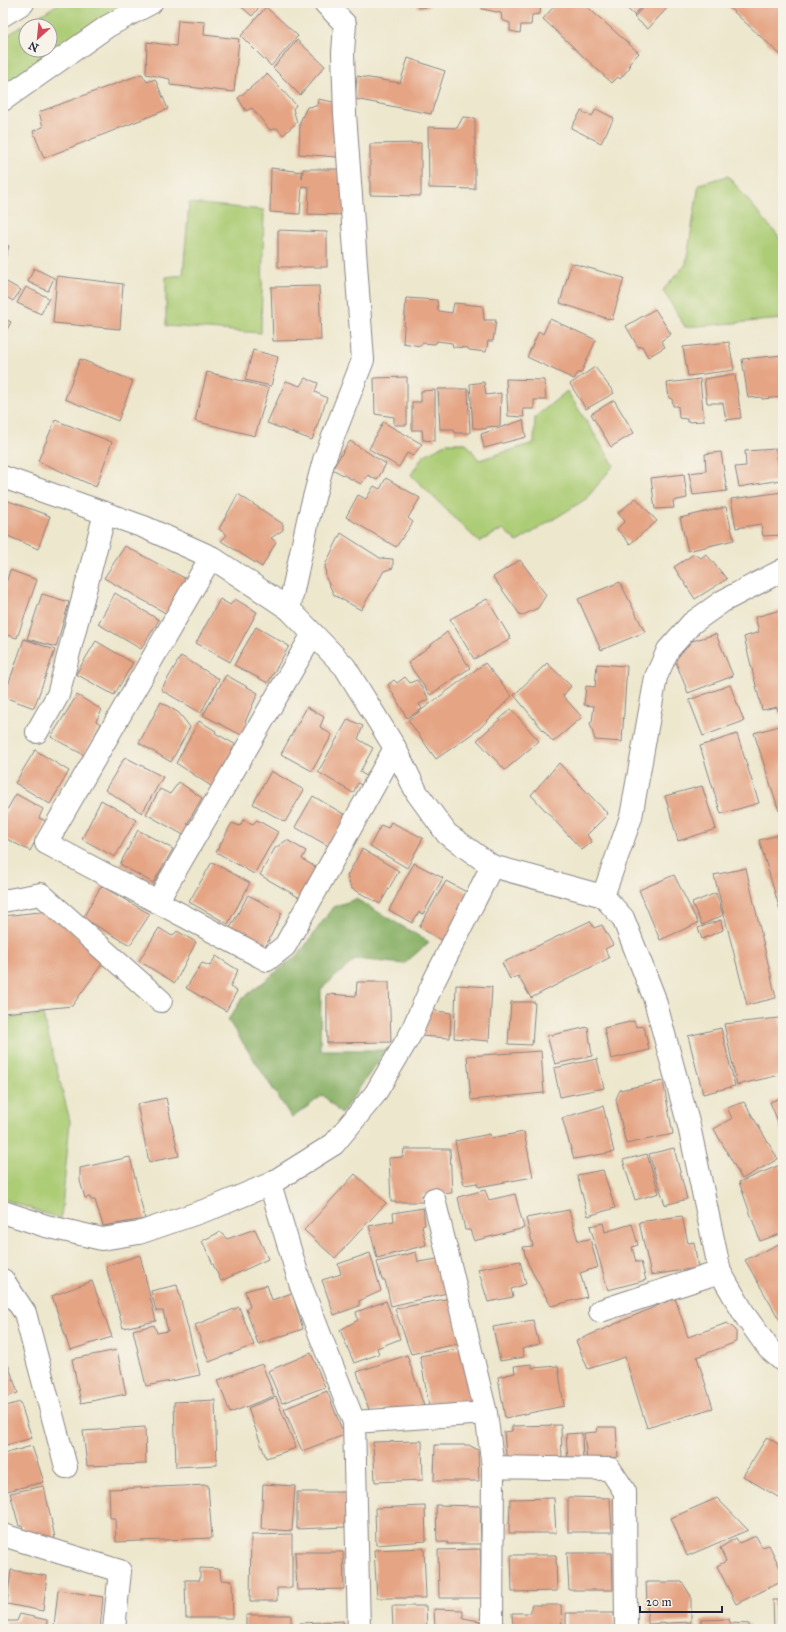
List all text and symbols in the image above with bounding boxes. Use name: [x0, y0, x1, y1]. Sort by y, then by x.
north arrow: [18, 18, 58, 58]
text: N: [26, 38, 41, 54]
scale bar: [640, 1588, 722, 1614]
text: 20 m: [646, 1595, 672, 1609]

